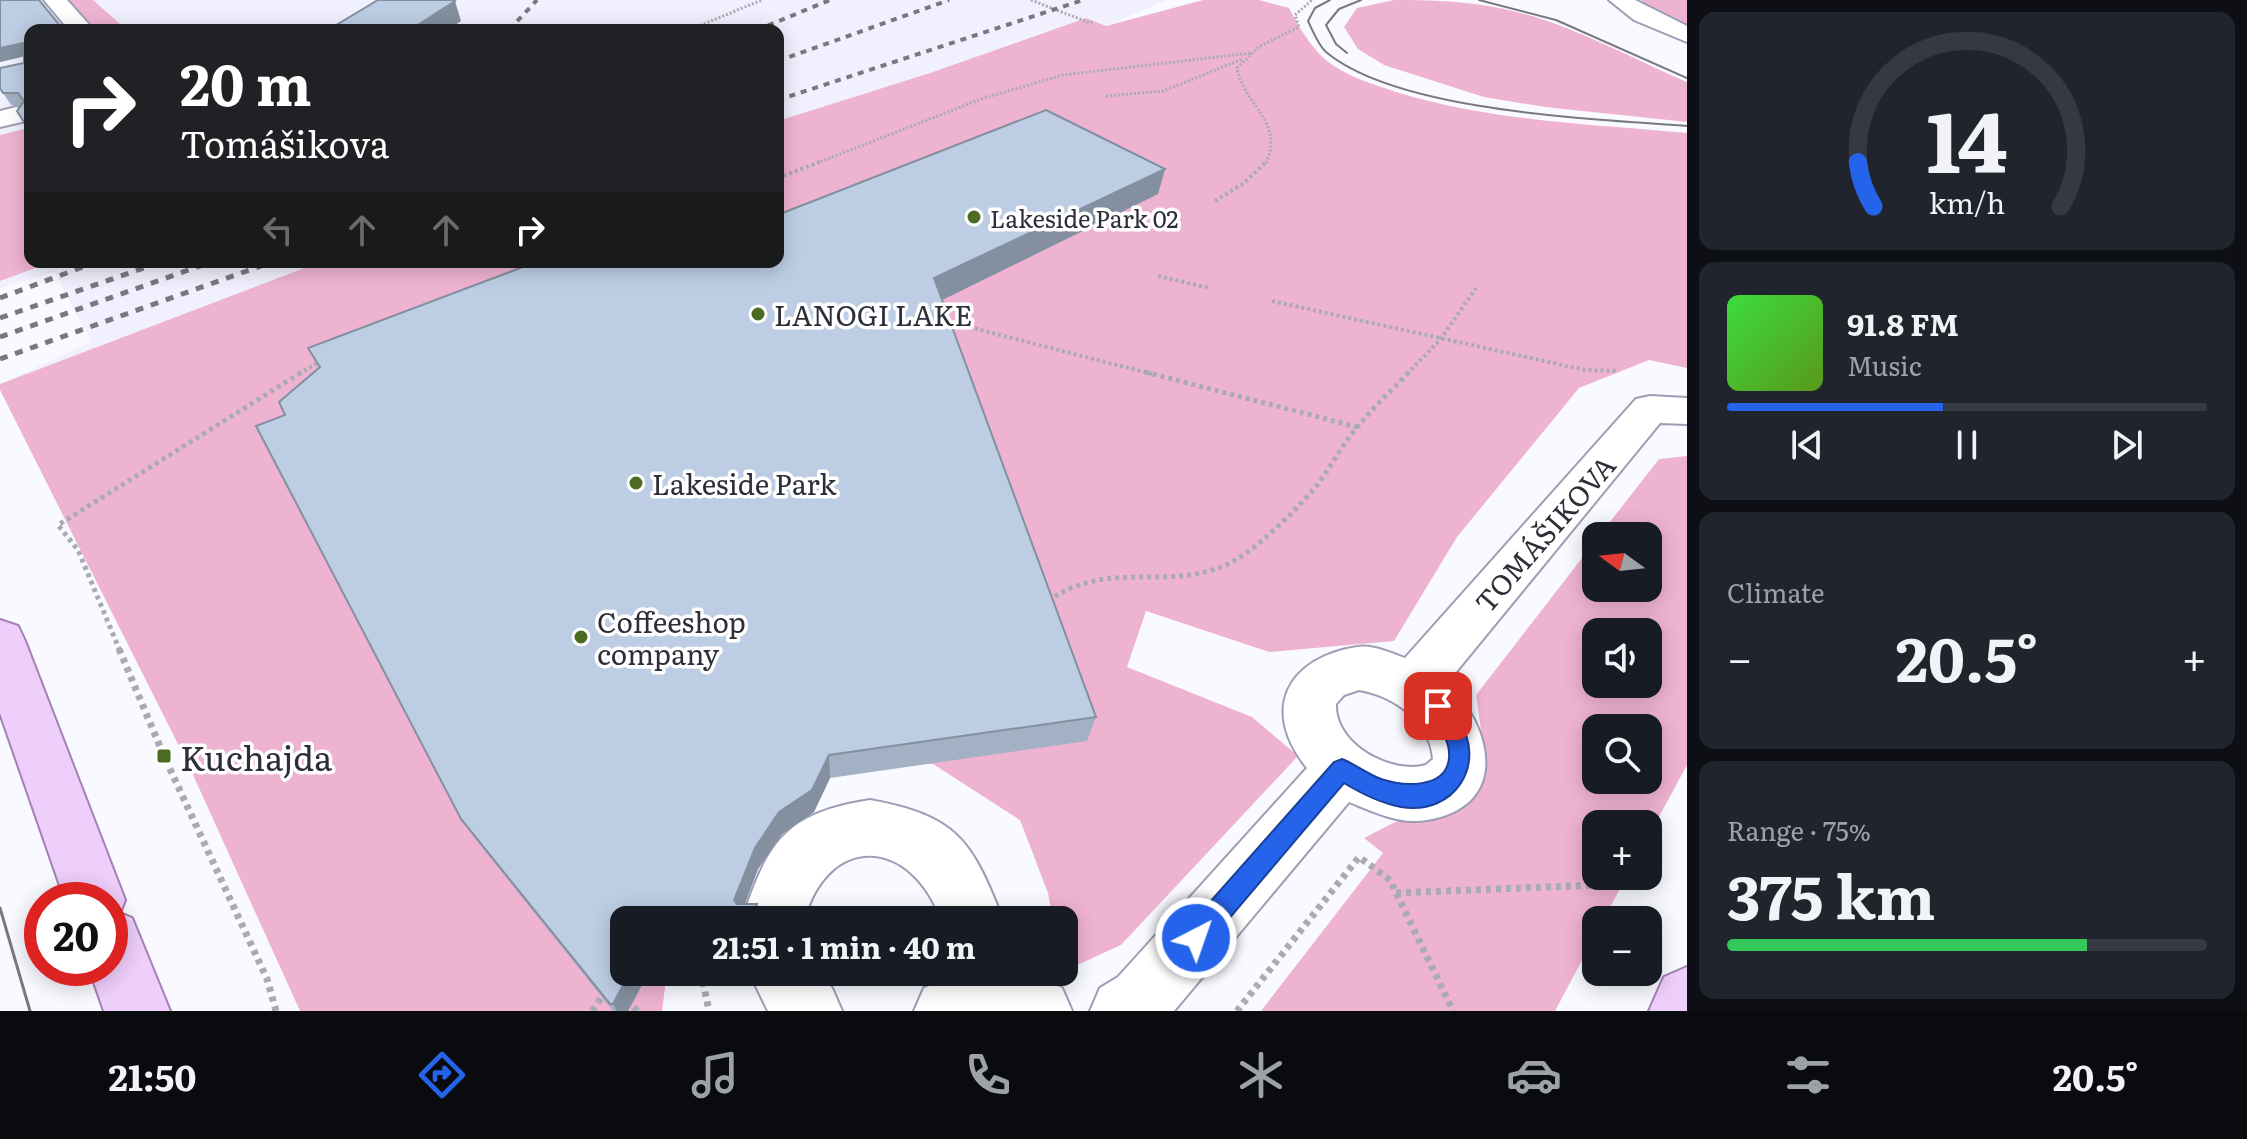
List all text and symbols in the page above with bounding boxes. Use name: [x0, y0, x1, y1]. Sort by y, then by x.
text: 20 m: [180, 40, 312, 123]
icon: right: [48, 56, 152, 160]
text: 14: [1926, 74, 2008, 198]
text: Tomášikova: [180, 116, 389, 169]
text: km/h: [1929, 180, 2005, 223]
place label: Lakeside Park 02: [990, 200, 1178, 235]
icon: left: [256, 208, 300, 252]
icon: ahead: [340, 208, 384, 252]
icon: ahead: [424, 208, 468, 252]
icon: right: [508, 208, 552, 252]
marker: Lakeside Park 02: [965, 208, 983, 226]
place label: LANOGI LAKE: [774, 293, 972, 335]
text: 91.8 FM: [1847, 301, 1959, 345]
marker: LANOGI LAKE: [749, 305, 767, 323]
text: Music: [1847, 345, 1922, 384]
icon: previous: [1785, 423, 1829, 467]
icon: pause: [1945, 423, 1989, 467]
icon: next: [2105, 423, 2149, 467]
street label: TOMÁŠIKOVA: [1464, 445, 1624, 621]
place label: Lakeside Park: [652, 462, 837, 504]
marker: Lakeside Park: [627, 474, 645, 492]
north arrow: [1582, 522, 1662, 602]
map controls: [1582, 522, 1662, 986]
text: Climate: [1727, 572, 1825, 611]
place label: Coffeeshop company: [597, 600, 746, 674]
text: 20.5°: [1896, 611, 2038, 700]
button: sound: [1582, 618, 1662, 698]
text: −: [1727, 623, 1753, 689]
text: +: [2181, 623, 2207, 689]
marker: Coffeeshop company: [572, 628, 590, 646]
pin: [1404, 672, 1472, 740]
icon: arrive: [1416, 684, 1460, 728]
button: search: [1582, 714, 1662, 794]
place label: Kuchajda: [180, 731, 333, 781]
marker: Kuchajda: [155, 747, 173, 765]
button: +: [1582, 810, 1662, 890]
text: Range · 75%: [1727, 810, 1871, 849]
text: 375 km: [1727, 849, 1935, 938]
speed limit sign: 20: [24, 882, 128, 986]
position arrow: [1154, 896, 1238, 980]
button: −: [1582, 906, 1662, 986]
text: 21:51 · 1 min · 40 m: [712, 924, 976, 968]
icon: directions: [414, 1047, 470, 1103]
icon: music: [687, 1047, 743, 1103]
icon: phone: [960, 1047, 1016, 1103]
icon: climate: [1233, 1047, 1289, 1103]
icon: car: [1506, 1047, 1562, 1103]
icon: filters: [1780, 1047, 1836, 1103]
text: 21:50: [109, 1049, 196, 1102]
text: 20.5°: [2053, 1049, 2138, 1102]

